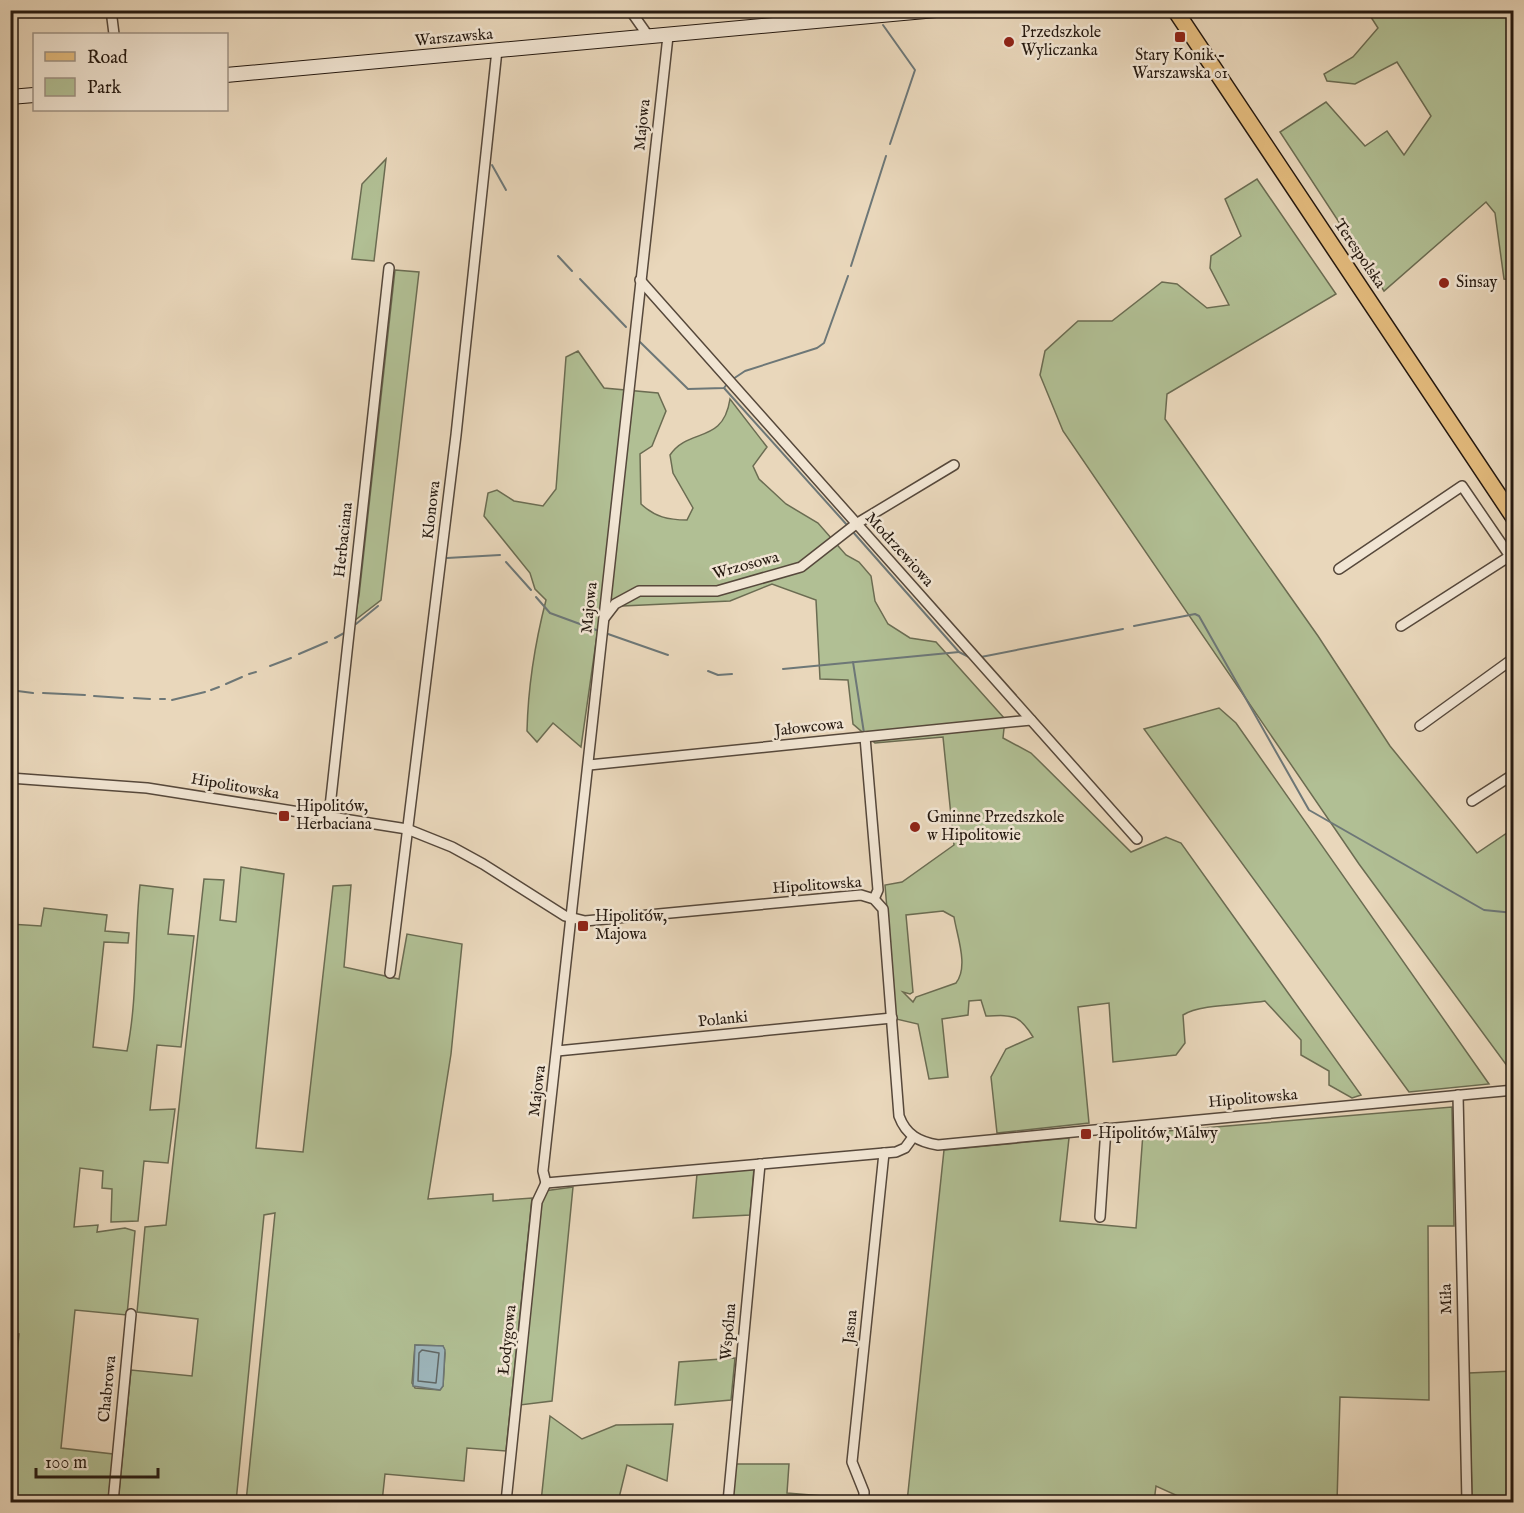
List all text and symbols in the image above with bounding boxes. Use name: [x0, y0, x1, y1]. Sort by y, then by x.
place label: Przedszkole Wyliczanka: [1021, 23, 1101, 61]
street label: Warszawska: [414, 25, 494, 51]
marker: Stary Konik - Warszawska 01: [1173, 30, 1187, 44]
legend: [33, 33, 228, 111]
marker: Przedszkole Wyliczanka: [1002, 35, 1016, 49]
place label: Stary Konik - Warszawska 01: [1132, 46, 1228, 84]
text: Road: [87, 47, 128, 70]
text: Park: [87, 77, 122, 100]
street label: Majowa: [630, 98, 656, 152]
street label: Terespolska: [1329, 216, 1389, 292]
place label: Sinsay: [1456, 273, 1497, 293]
marker: Sinsay: [1437, 276, 1451, 290]
street label: Klonowa: [418, 480, 446, 540]
street label: Herbaciana: [330, 501, 358, 579]
street label: Modrzewiowa: [860, 509, 938, 591]
street label: Wrzosowa: [711, 548, 781, 584]
street label: Majowa: [577, 581, 603, 635]
street label: Jałowcowa: [772, 714, 844, 742]
street label: Hipolitowska: [189, 769, 281, 805]
place label: Hipolitów, Herbaciana: [296, 797, 372, 835]
place label: Gminne Przedszkole w Hipolitowie: [927, 808, 1064, 846]
marker: Hipolitów, Herbaciana: [277, 809, 291, 823]
marker: Gminne Przedszkole w Hipolitowie: [908, 820, 922, 834]
street label: Hipolitowska: [772, 873, 862, 899]
place label: Hipolitów, Majowa: [595, 907, 667, 945]
marker: Hipolitów, Majowa: [576, 919, 590, 933]
street label: Polanki: [697, 1007, 749, 1033]
street label: Majowa: [525, 1064, 551, 1118]
street label: Hipolitowska: [1208, 1085, 1298, 1113]
place label: Hipolitów, Malwy: [1098, 1124, 1218, 1144]
marker: Hipolitów, Malwy: [1079, 1127, 1093, 1141]
street label: Miła: [1437, 1283, 1457, 1314]
street label: Wspólna: [717, 1303, 741, 1361]
street label: Łodygowa: [494, 1304, 522, 1376]
street label: Jasna: [839, 1309, 863, 1347]
street label: Chabrowa: [95, 1354, 121, 1423]
scale bar: [36, 1441, 158, 1479]
text: 100 m: [45, 1452, 87, 1475]

